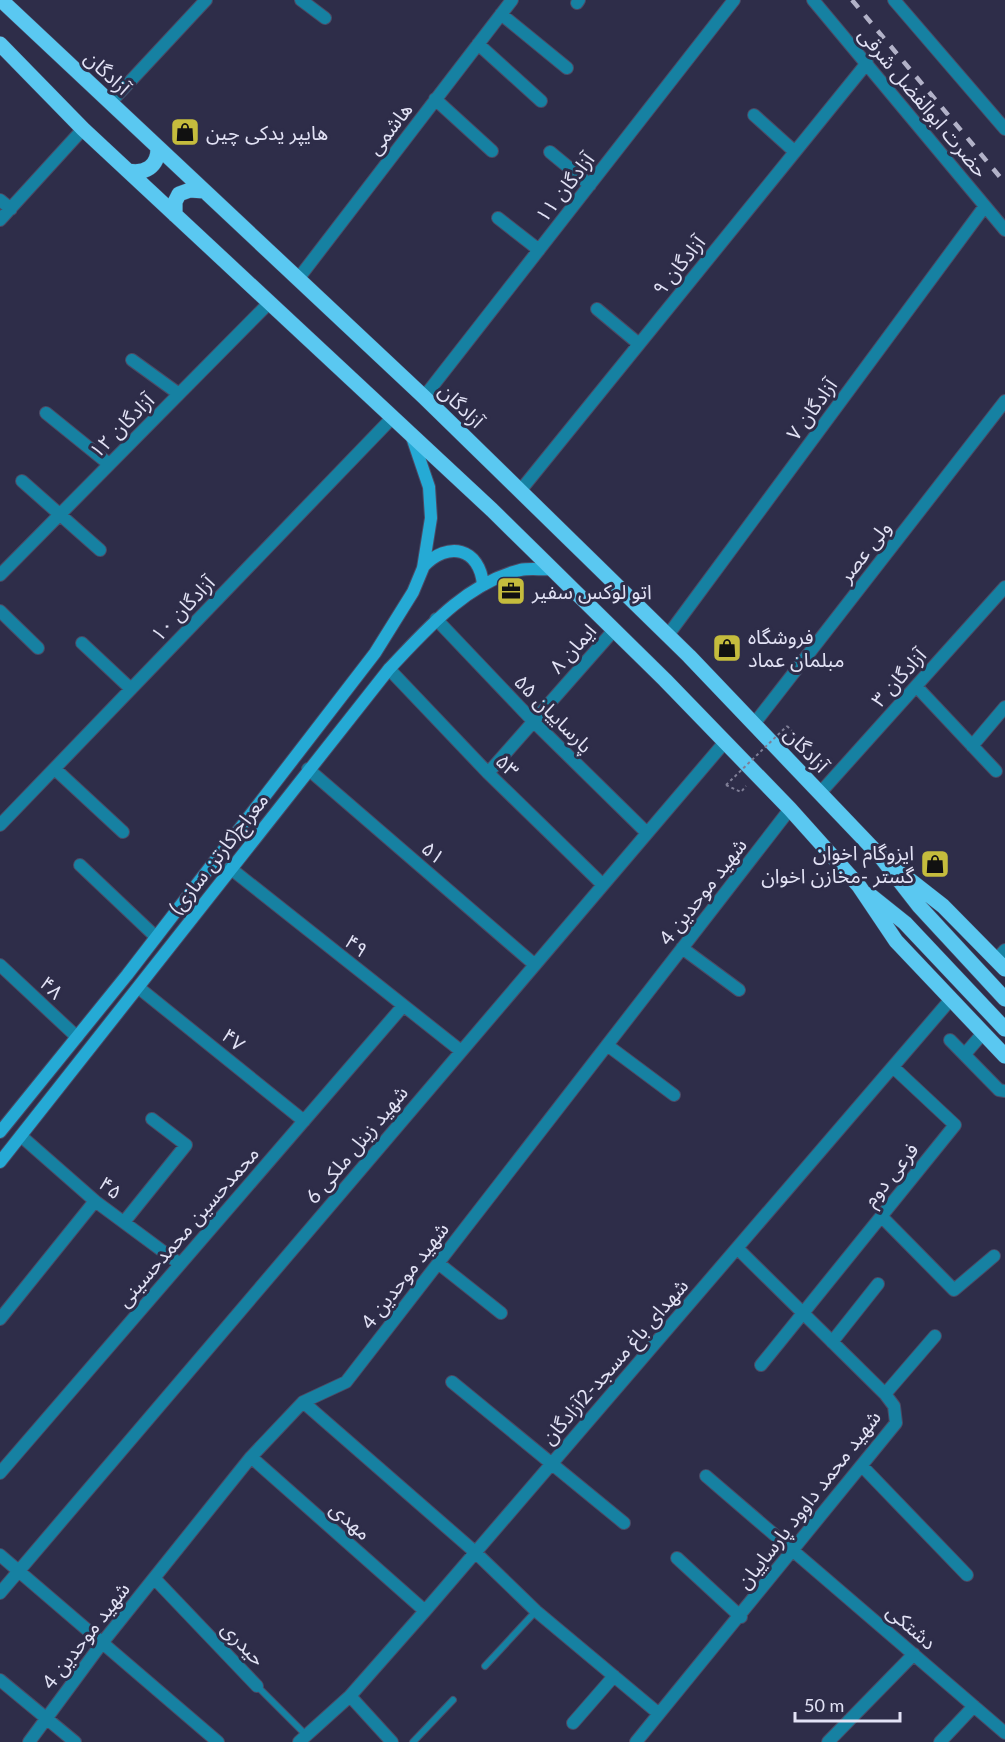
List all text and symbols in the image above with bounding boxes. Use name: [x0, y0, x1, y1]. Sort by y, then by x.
street label: حضرت ابوالفضل شرقی: [853, 22, 994, 183]
street label: آزادگان: [80, 45, 137, 101]
street label: هاشمی: [361, 97, 417, 159]
shop icon: هایپر یدکی چین: [169, 116, 201, 148]
place label: هایپر یدکی چین: [206, 120, 328, 146]
street label: ۱۱ آزادگان: [529, 147, 600, 227]
street label: ۹ آزادگان: [647, 229, 711, 300]
street label: ۷ آزادگان: [781, 373, 843, 445]
street label: آزادگان: [434, 378, 490, 434]
street label: ۱۲ آزادگان: [84, 387, 160, 463]
street label: ولی عصر: [832, 516, 896, 588]
street label: ۱۰ آزادگان: [145, 569, 220, 646]
office icon: اتو لوکس سفیر: [495, 575, 527, 607]
place label: اتو لوکس سفیر: [531, 579, 652, 604]
street label: ۸ ایمان: [544, 618, 601, 678]
place label: فروشگاه مبلمان عماد: [748, 624, 845, 672]
shop icon: فروشگاه مبلمان عماد: [711, 632, 743, 664]
street label: ۳ آزادگان: [866, 642, 932, 712]
street label: پارساییان ۵۵: [508, 669, 598, 759]
street label: آزادگان: [779, 721, 835, 778]
street label: ۵۳: [491, 748, 525, 782]
street label: معراج(کارتن سازی): [163, 788, 276, 921]
street label: 4 شهید موحدین: [653, 833, 752, 950]
street label: ۵۱: [417, 835, 451, 869]
place label: ایزوگام اخوان گستر -مخازن اخوان: [761, 840, 915, 888]
shop icon: ایزوگام اخوان گستر -مخازن اخوان: [919, 848, 951, 880]
street label: ۴۹: [341, 928, 373, 962]
street label: ۴۸: [35, 970, 69, 1004]
street label: ۴۷: [218, 1022, 251, 1056]
street label: 6 شهید زینل ملکی: [300, 1080, 413, 1208]
street label: فرعی دوم: [857, 1137, 926, 1213]
street label: محمدحسین محمدحسینی: [111, 1141, 264, 1312]
street label: ۴۵: [95, 1170, 127, 1204]
street label: 4 شهید موحدین: [355, 1217, 454, 1334]
street label: شهدای‌ باغ مسجد-2آزادگان: [536, 1273, 695, 1451]
street label: شهید محمد داوود پارساییان: [731, 1405, 887, 1594]
street label: مهدی: [325, 1496, 376, 1545]
street label: 4 شهید موحدین: [36, 1577, 135, 1694]
street label: دشتکی: [882, 1598, 942, 1655]
street label: حیدری: [216, 1616, 271, 1671]
scale bar: [795, 1685, 900, 1723]
text: 50 m: [804, 1694, 844, 1716]

